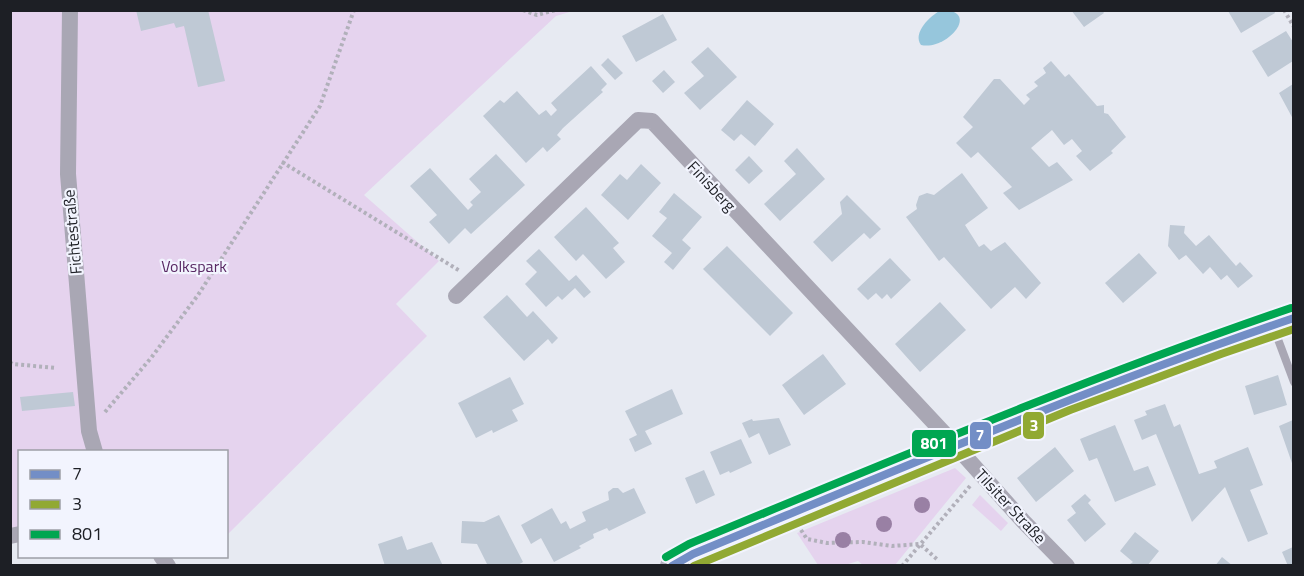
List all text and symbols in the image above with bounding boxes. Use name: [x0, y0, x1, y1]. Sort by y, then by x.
street label: Finisberg: [682, 155, 742, 217]
street label: Fichtestraße: [56, 189, 88, 275]
park label: Volkspark: [161, 254, 227, 278]
line badge: 3: [1022, 411, 1045, 440]
text: 3: [1030, 413, 1038, 437]
line badge: 7: [969, 421, 992, 450]
text: 7: [976, 423, 984, 447]
line badge: 801: [911, 429, 957, 458]
text: 801: [921, 431, 947, 455]
legend: [18, 450, 228, 558]
text: 7: [72, 460, 82, 487]
street label: Tilsiter Straße: [970, 463, 1052, 549]
text: 3: [72, 490, 82, 517]
text: 801: [72, 520, 102, 547]

